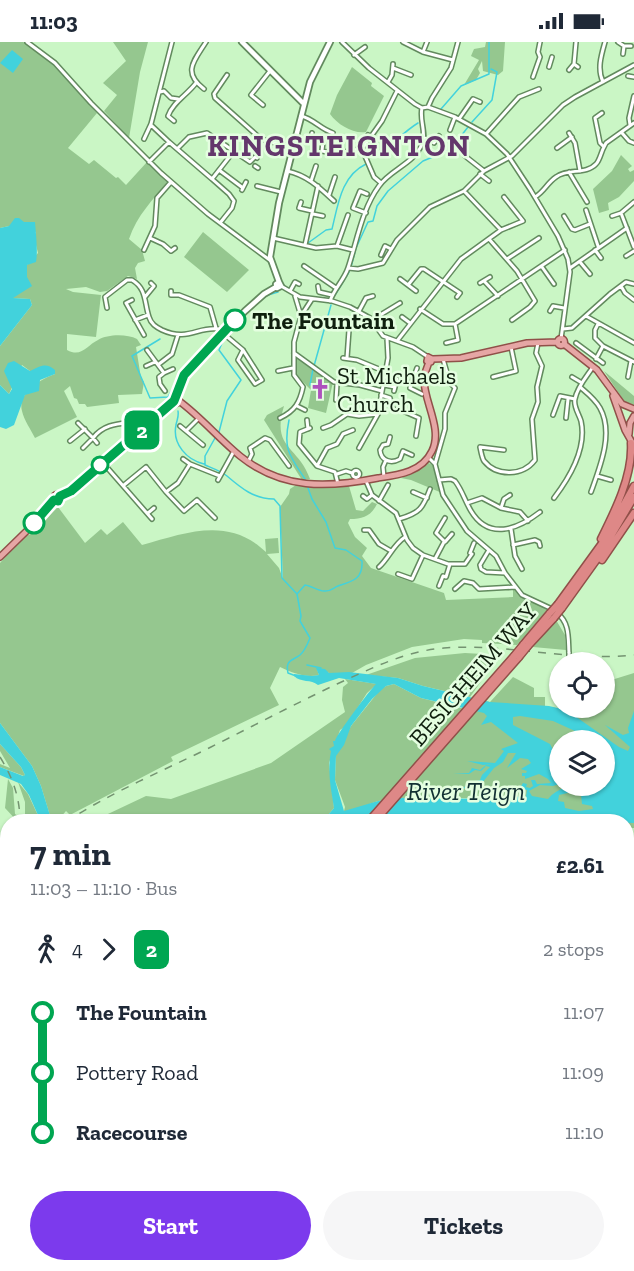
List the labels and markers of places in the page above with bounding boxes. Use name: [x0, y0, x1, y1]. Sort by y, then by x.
place label: The Fountain: [252, 306, 395, 335]
marker: The Fountain: [224, 309, 246, 331]
place label: St Michaels Church: [337, 361, 456, 418]
church icon: St Michaels Church: [308, 377, 332, 401]
unlabelled marker: [91, 456, 109, 474]
unlabelled marker: [23, 512, 45, 534]

